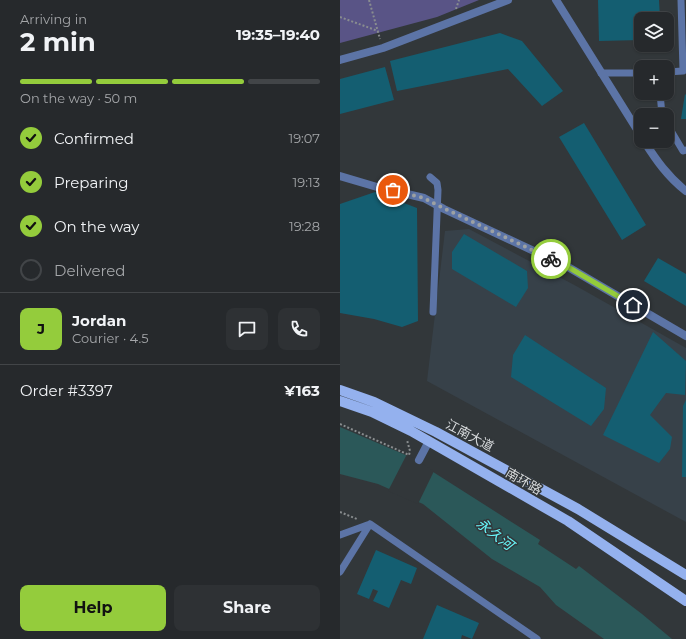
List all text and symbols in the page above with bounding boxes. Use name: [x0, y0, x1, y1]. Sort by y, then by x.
text: Arriving in: [20, 11, 87, 27]
map controls: [634, 12, 674, 148]
button: layers: [634, 12, 674, 52]
text: 19:35–19:40: [236, 25, 320, 44]
text: 2 min: [20, 26, 96, 58]
button: +: [634, 60, 674, 100]
text: On the way · 50 m: [20, 90, 137, 106]
button: −: [634, 108, 674, 148]
icon: check: [20, 127, 42, 149]
text: Confirmed: [54, 129, 134, 148]
text: 19:07: [288, 130, 320, 146]
icon: check: [20, 171, 42, 193]
text: Preparing: [54, 173, 129, 192]
pin: [376, 173, 410, 207]
text: 19:13: [293, 174, 320, 190]
icon: bag: [382, 179, 404, 201]
icon: check: [20, 215, 42, 237]
text: On the way: [54, 217, 139, 236]
text: 19:28: [289, 218, 320, 234]
courier: [531, 239, 571, 279]
icon: bike: [540, 248, 562, 270]
text: Delivered: [54, 261, 126, 280]
pin: [616, 288, 650, 322]
icon: home: [622, 294, 644, 316]
button: chat: [226, 308, 268, 350]
button: phone: [278, 308, 320, 350]
text: Jordan: [72, 311, 126, 330]
text: J: [37, 319, 45, 338]
text: Courier · 4.5: [72, 330, 149, 346]
text: Order #3397: [20, 381, 113, 400]
text: ¥163: [284, 381, 320, 400]
street label: 江南大道: [443, 416, 497, 454]
street label: 南环路: [503, 464, 545, 498]
water label: 永久河: [473, 514, 520, 556]
button: Help: [20, 585, 166, 631]
button: Share: [174, 585, 320, 631]

